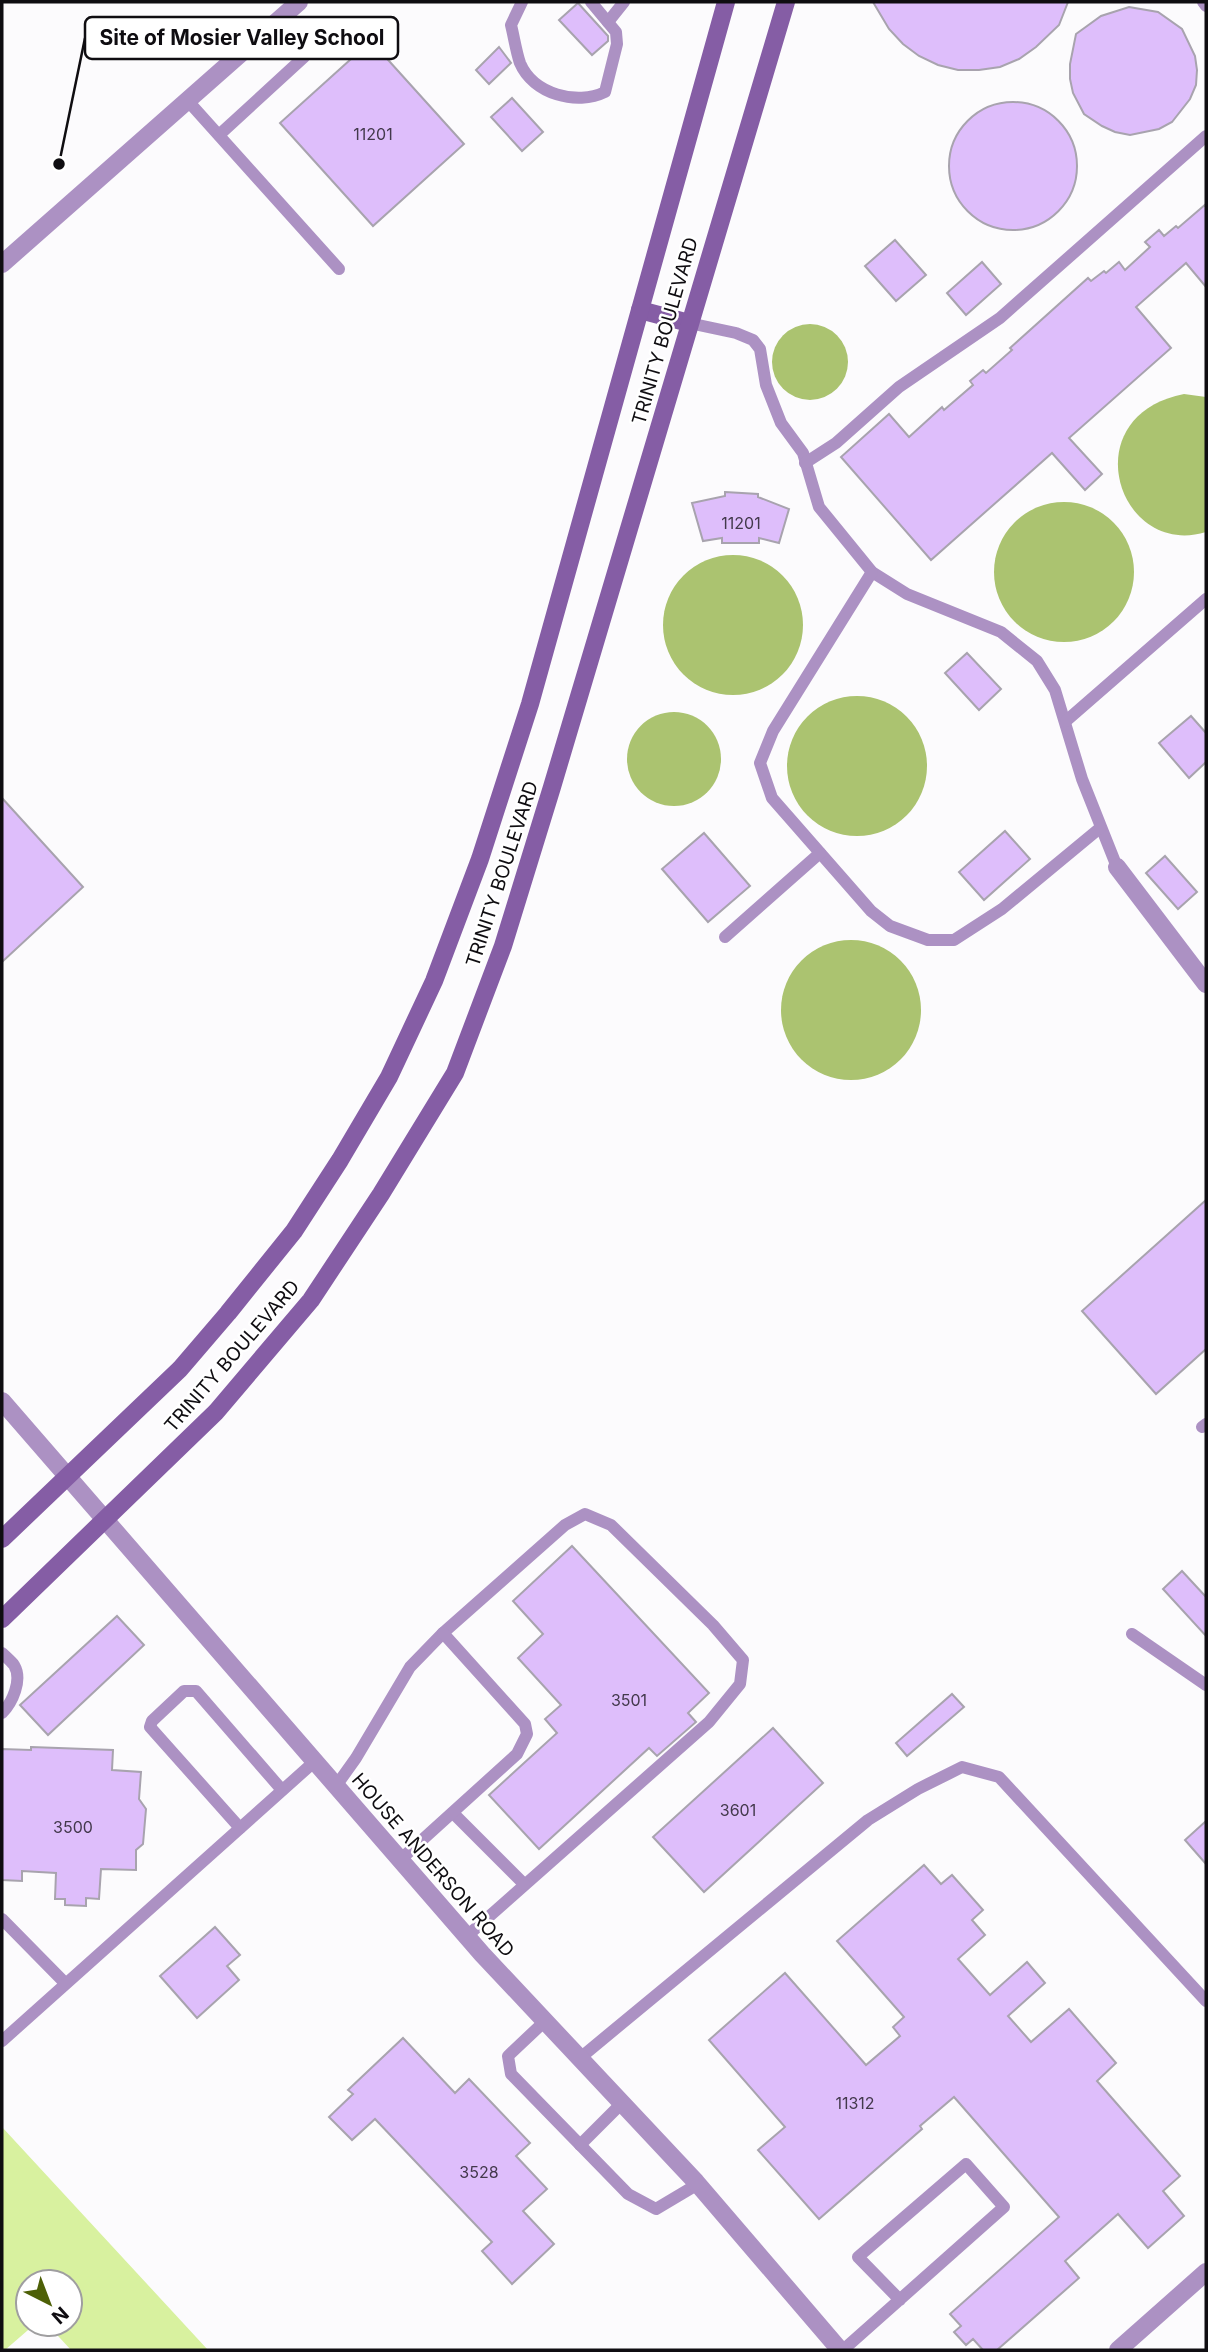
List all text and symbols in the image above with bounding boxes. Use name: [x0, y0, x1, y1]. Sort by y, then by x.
callout: Site of Mosier Valley School: [85, 17, 398, 59]
text: Site of Mosier Valley School: [100, 25, 384, 50]
house number: 11201: [353, 124, 393, 144]
street label: TRINITY BOULEVARD: [627, 235, 703, 427]
house number: 11201: [721, 513, 761, 533]
street label: TRINITY BOULEVARD: [461, 778, 543, 970]
street label: TRINITY BOULEVARD: [160, 1275, 304, 1437]
house number: 3501: [611, 1690, 647, 1710]
street label: HOUSE ANDERSON ROAD: [347, 1768, 519, 1962]
house number: 3601: [720, 1800, 756, 1820]
house number: 3500: [53, 1817, 93, 1837]
house number: 11312: [835, 2093, 875, 2113]
house number: 3528: [459, 2162, 499, 2182]
north arrow: [14, 2268, 84, 2338]
text: N: [47, 2302, 73, 2329]

